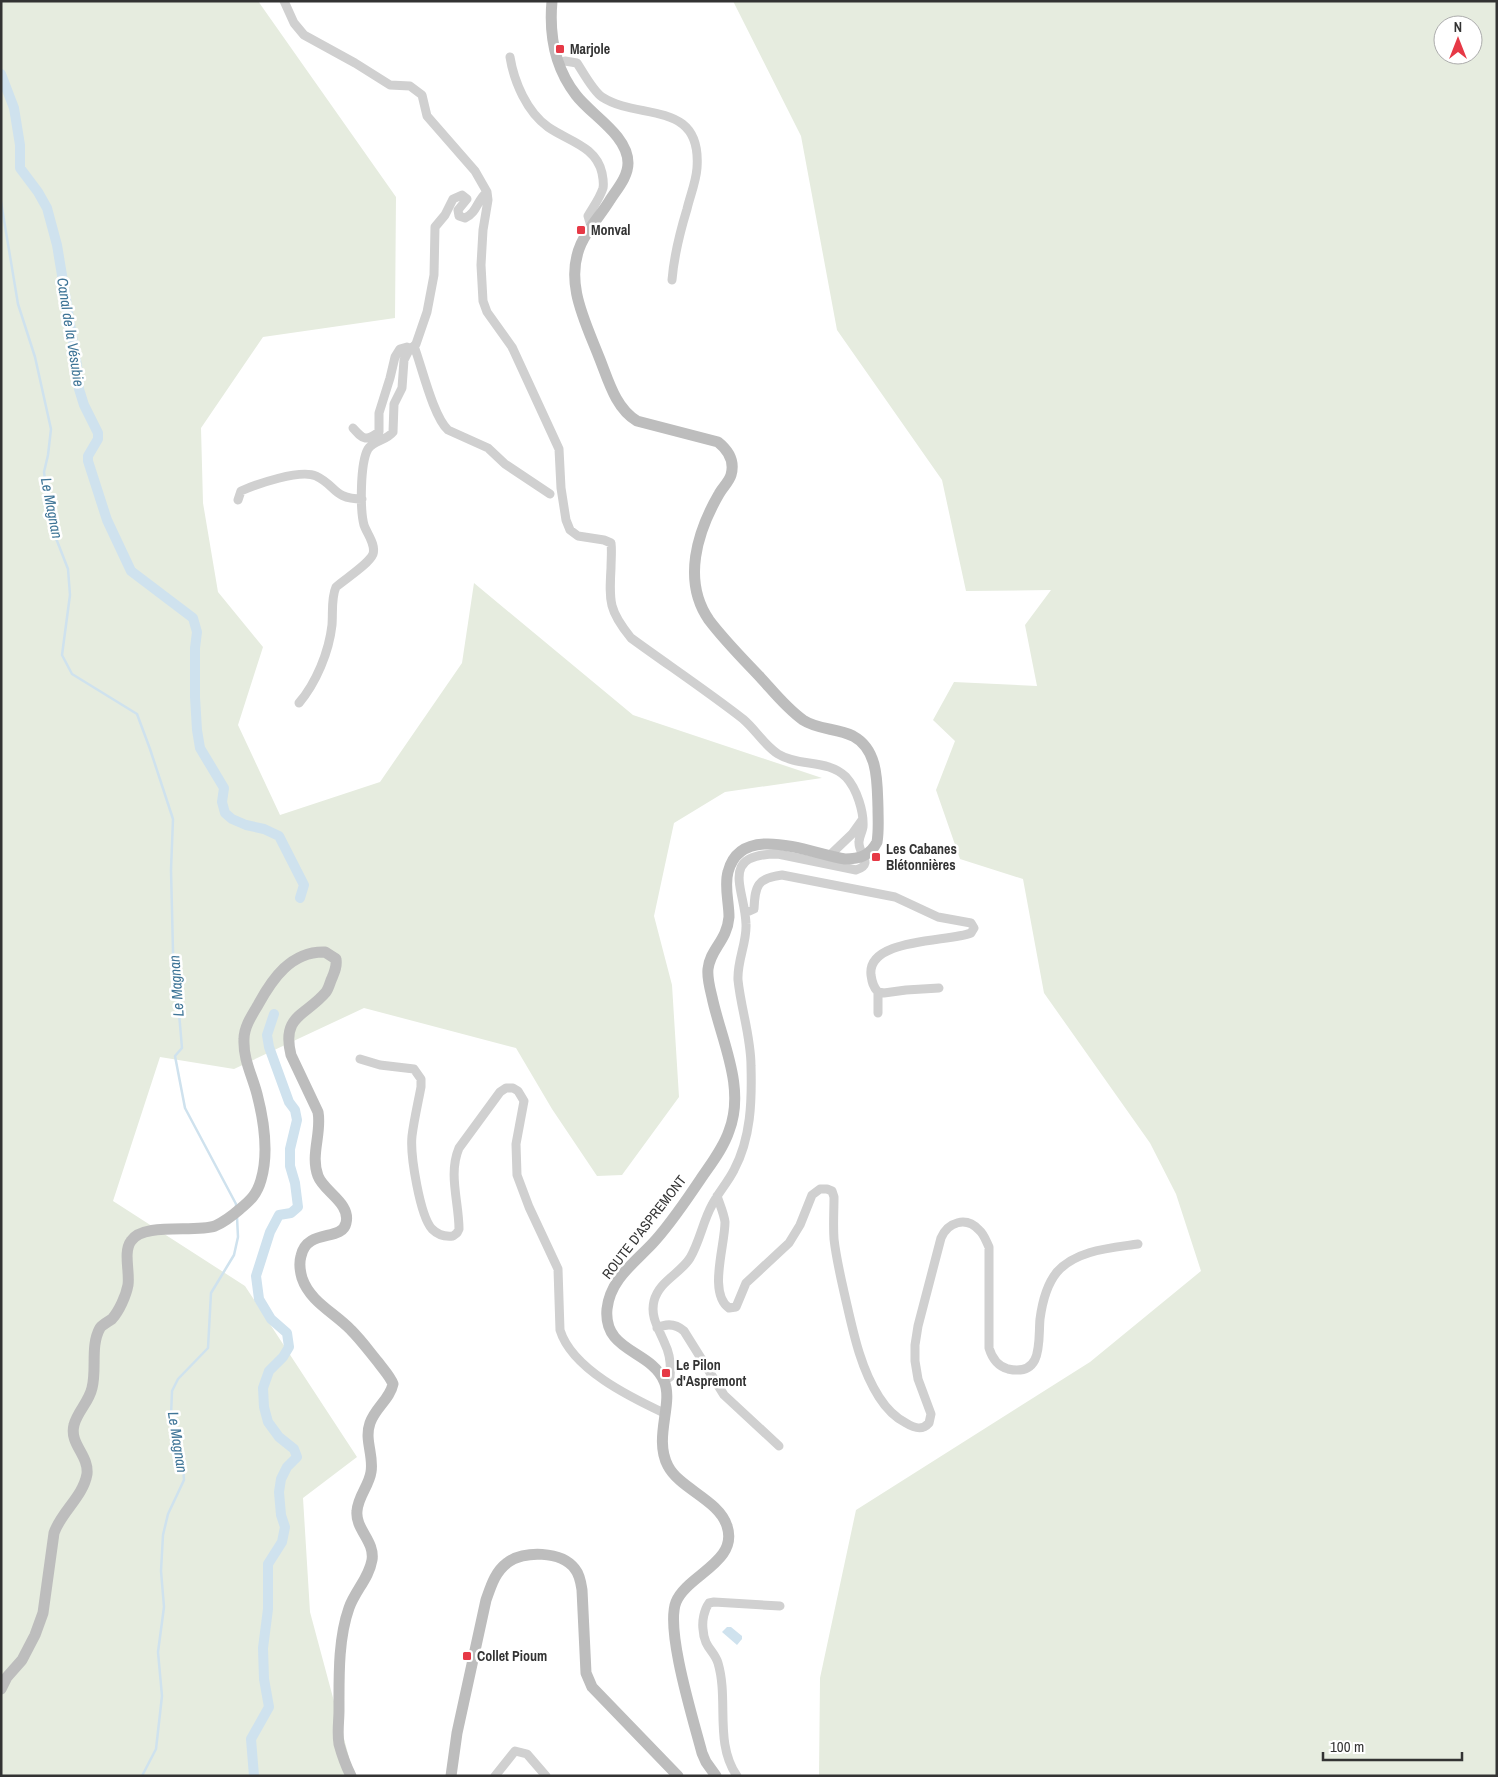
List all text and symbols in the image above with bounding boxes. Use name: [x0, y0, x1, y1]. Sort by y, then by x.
north arrow: [1433, 15, 1483, 65]
text: N: [1454, 18, 1462, 36]
place label: Marjole: [570, 40, 610, 58]
marker: Marjole: [554, 43, 566, 55]
place label: Monval: [591, 221, 631, 239]
marker: Monval: [575, 224, 587, 236]
water label: Canal de la Vésubie: [52, 276, 90, 388]
water label: Le Magnan: [36, 476, 68, 540]
place label: Les Cabanes Blétonnières: [886, 840, 957, 874]
marker: Les Cabanes Blétonnières: [870, 851, 882, 863]
water label: Le Magnan: [163, 954, 189, 1017]
street label: ROUTE D'ASPREMONT: [598, 1172, 690, 1282]
place label: Le Pilon d'Aspremont: [676, 1356, 747, 1390]
marker: Le Pilon d'Aspremont: [660, 1367, 672, 1379]
water label: Le Magnan: [163, 1410, 193, 1474]
place label: Collet Pioum: [477, 1647, 547, 1665]
marker: Collet Pioum: [461, 1650, 473, 1662]
scale bar: [1323, 1730, 1462, 1762]
text: 100 m: [1330, 1736, 1364, 1757]

